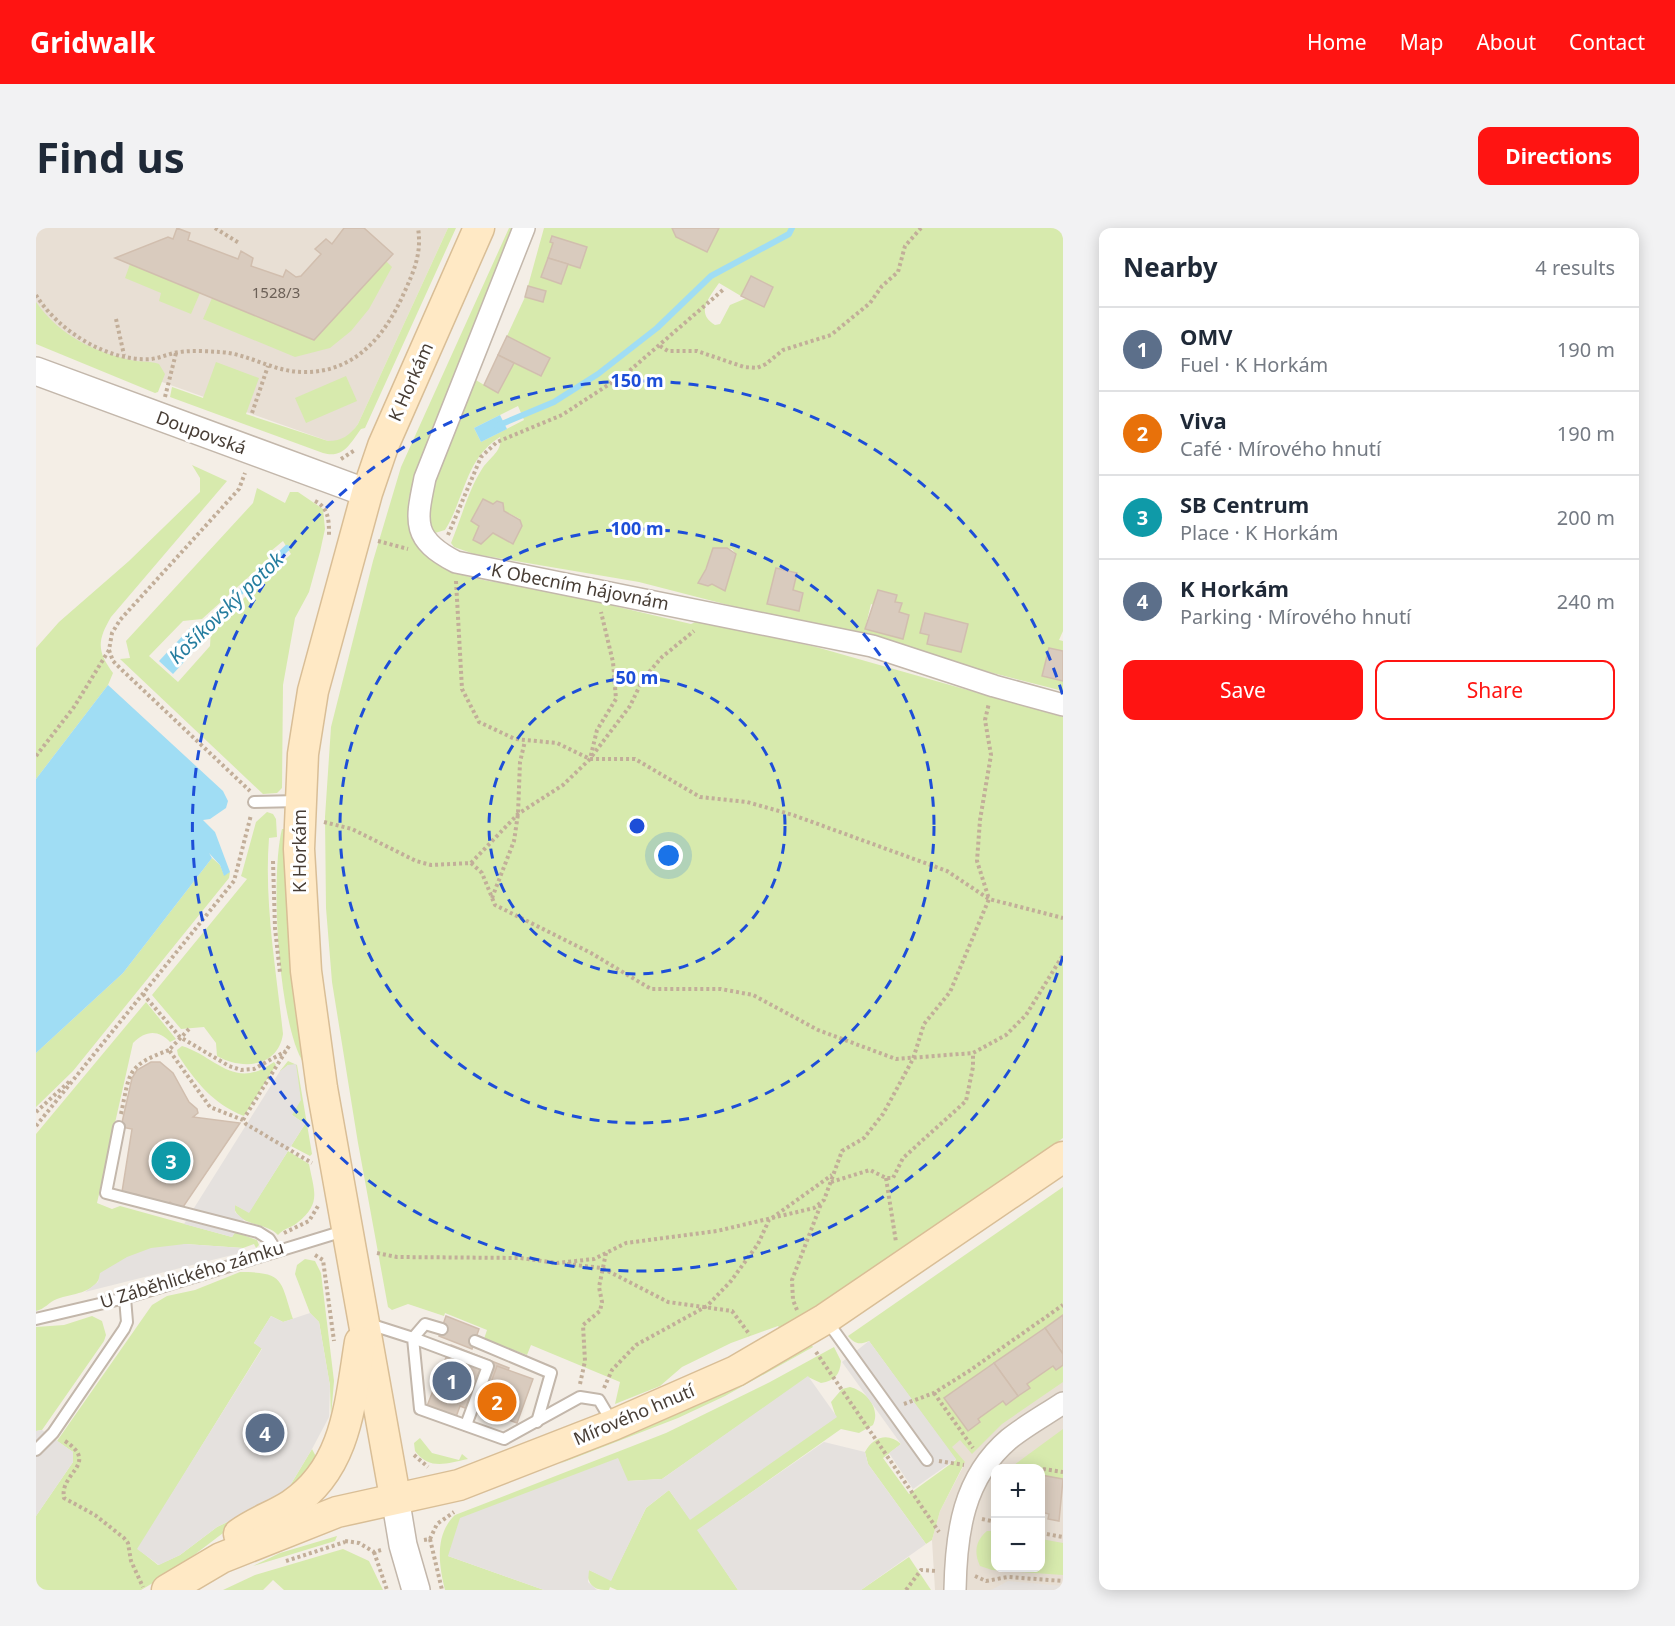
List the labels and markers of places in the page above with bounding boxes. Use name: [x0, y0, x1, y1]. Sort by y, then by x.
centre of rings: [627, 816, 647, 836]
pin: 3: [152, 1138, 190, 1184]
pin: 1: [432, 1358, 472, 1404]
pin: 2: [478, 1380, 516, 1424]
pin: 4: [246, 1410, 284, 1456]

